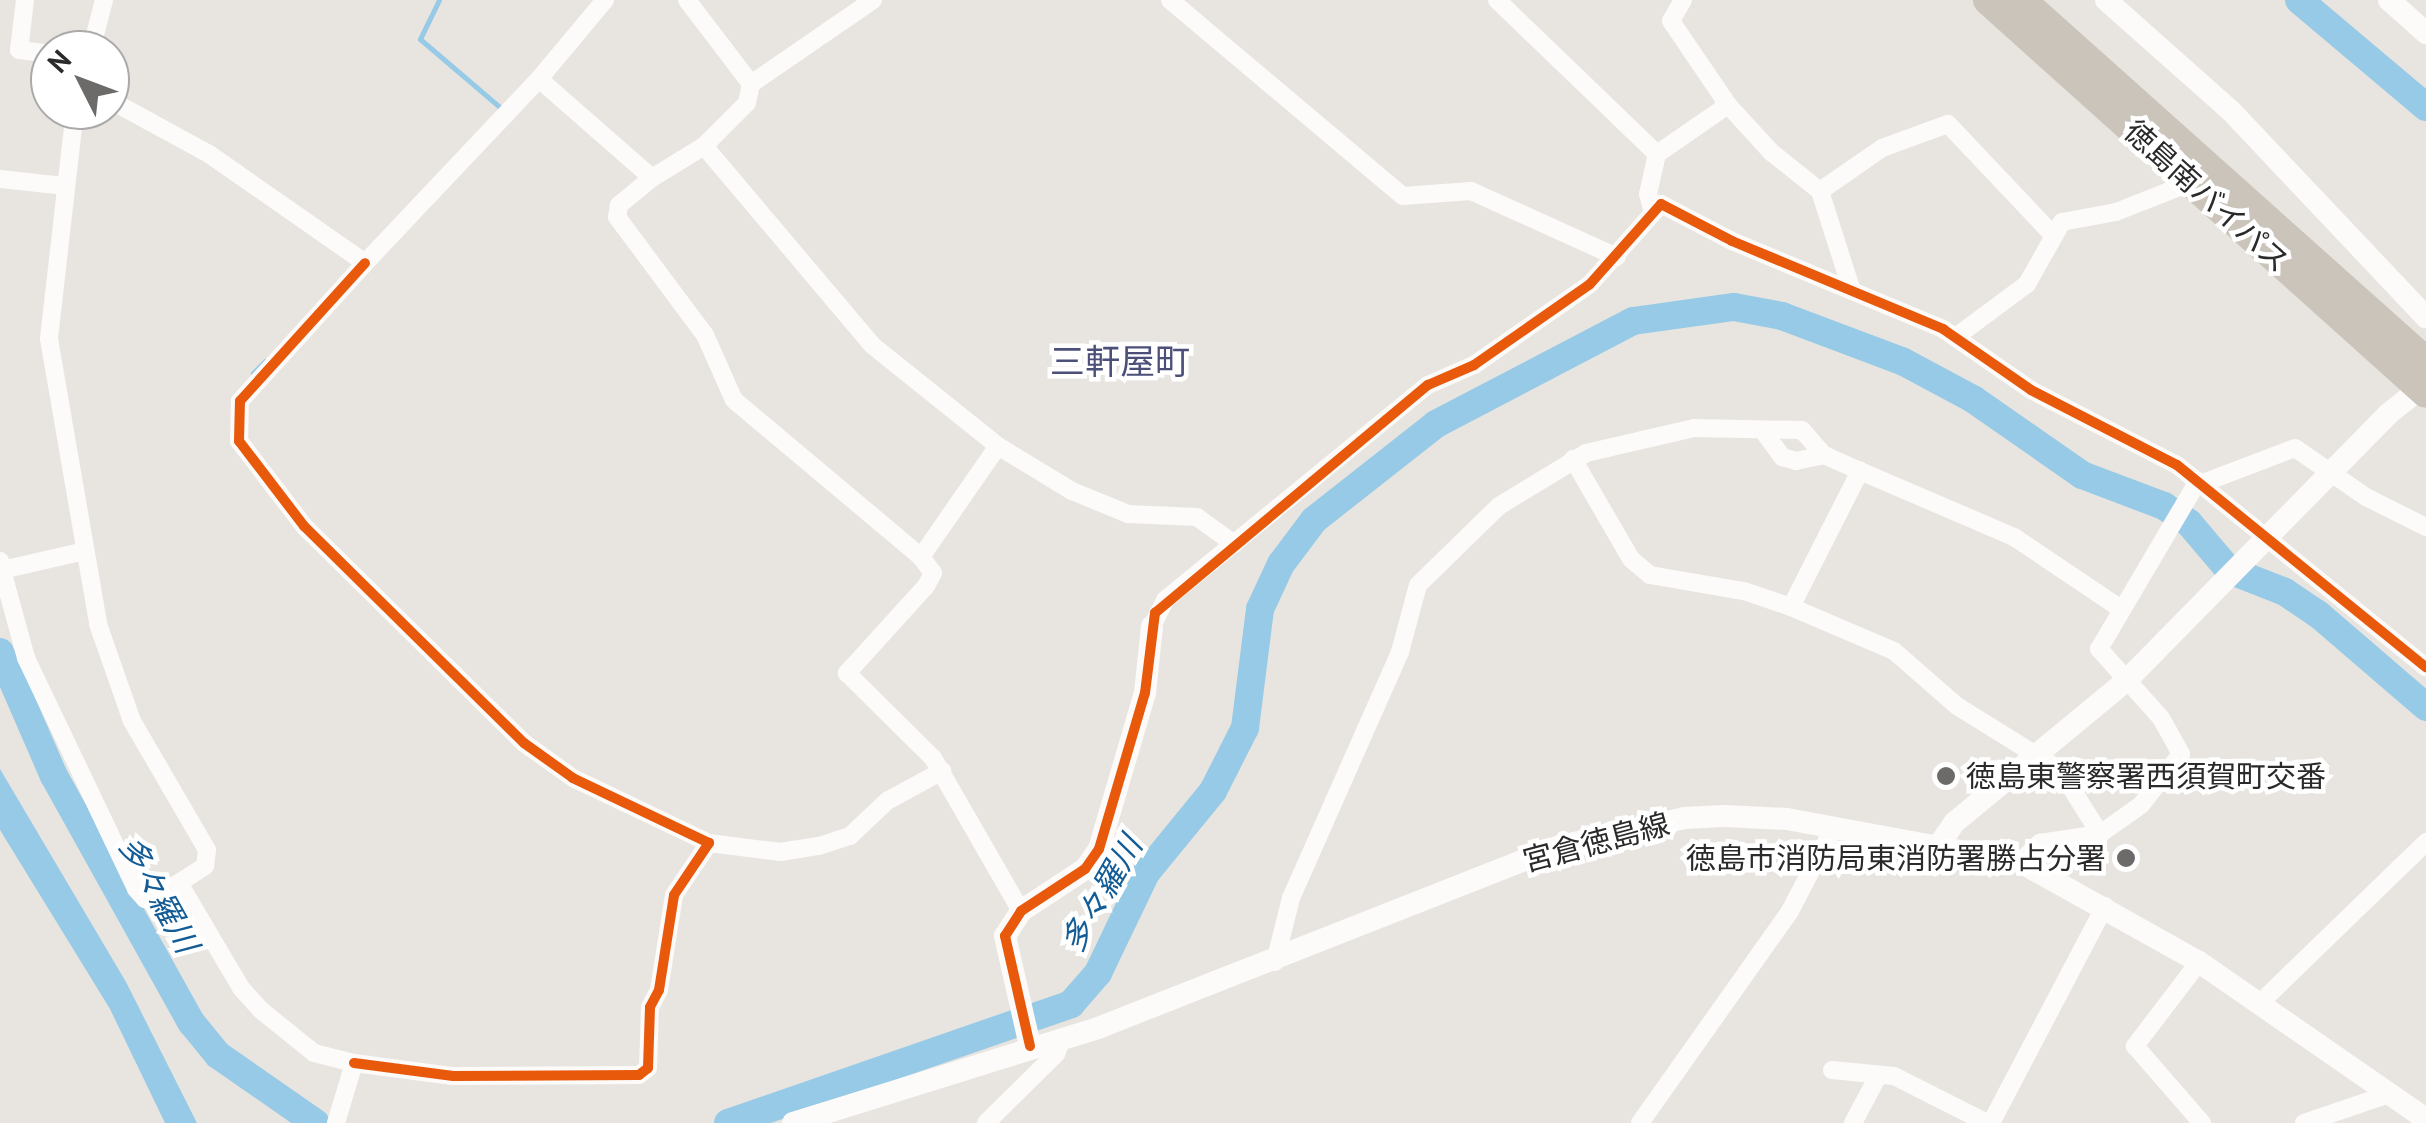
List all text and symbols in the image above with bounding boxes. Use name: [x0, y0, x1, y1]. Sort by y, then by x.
north arrow: [30, 30, 130, 130]
text: N: [39, 42, 79, 80]
street label: 徳島南バイパス: [2117, 112, 2297, 280]
district label: 三軒屋町: [1050, 340, 1190, 382]
place label: 徳島東警察署西須賀町交番: [1966, 758, 2326, 794]
marker: 徳島東警察署西須賀町交番: [1935, 765, 1957, 787]
street label: 宮倉徳島線: [1519, 805, 1673, 879]
water label: 多々羅川: [111, 829, 207, 959]
water label: 多々羅川: [1052, 829, 1150, 959]
place label: 徳島市消防局東消防署勝占分署: [1686, 840, 2106, 876]
marker: 徳島市消防局東消防署勝占分署: [2115, 847, 2137, 869]

